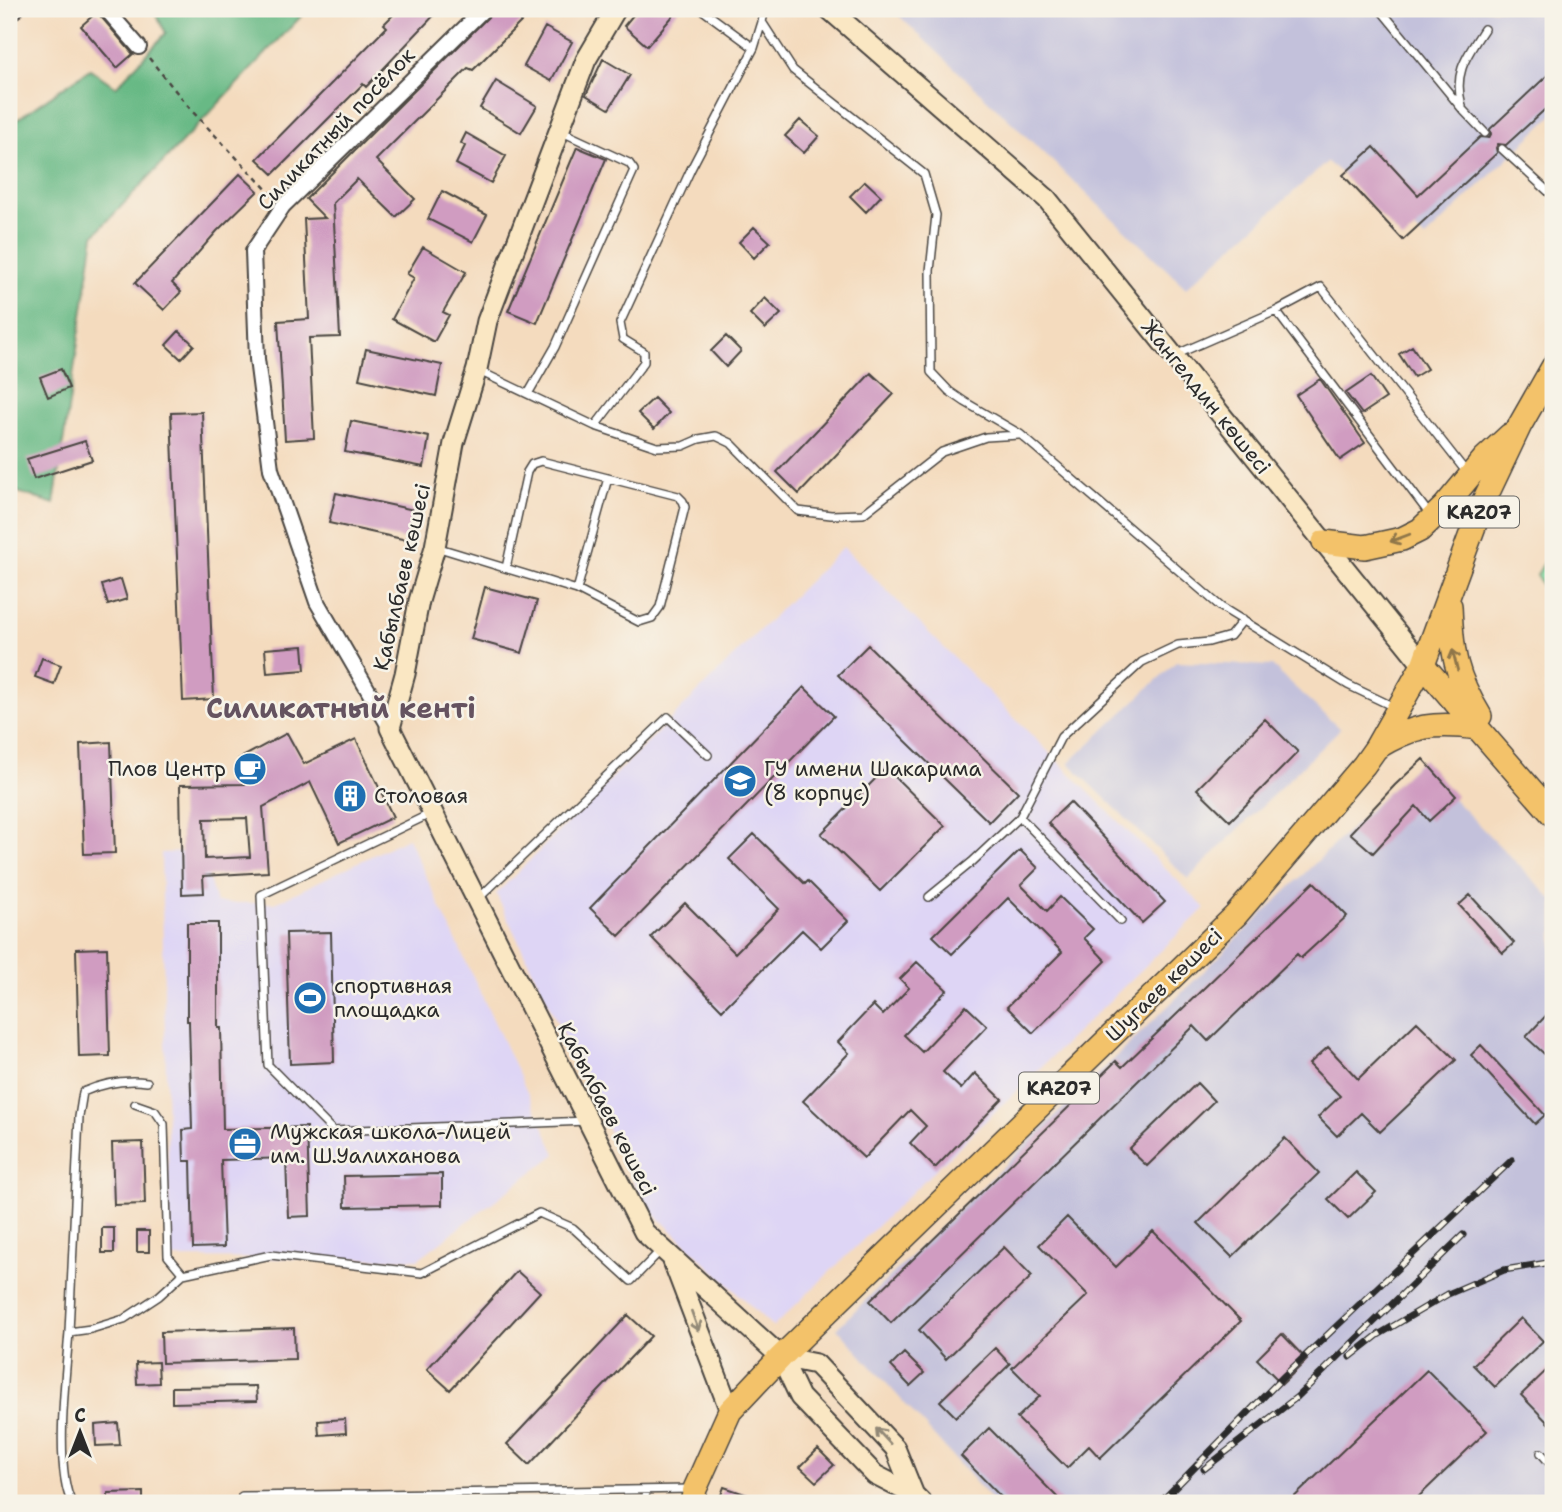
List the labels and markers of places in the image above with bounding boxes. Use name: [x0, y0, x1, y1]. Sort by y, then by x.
cafe icon: Плов Центр: [231, 750, 269, 788]
place label: Плов Центр: [108, 755, 226, 783]
place label: ГУ имени Шакарима (8 корпус): [764, 755, 982, 807]
school or university icon: ГУ имени Шакарима (8 корпус): [721, 762, 759, 800]
building icon: Столовая: [331, 777, 369, 815]
place label: Столовая: [374, 782, 468, 810]
place label: спортивная площадка: [334, 972, 452, 1024]
sports icon: спортивная площадка: [291, 979, 329, 1017]
place label: Мужская школа-Лицей им. Ш.Уалиханова: [270, 1118, 511, 1170]
office icon: Мужская школа-Лицей им. Ш.Уалиханова: [226, 1125, 264, 1163]

